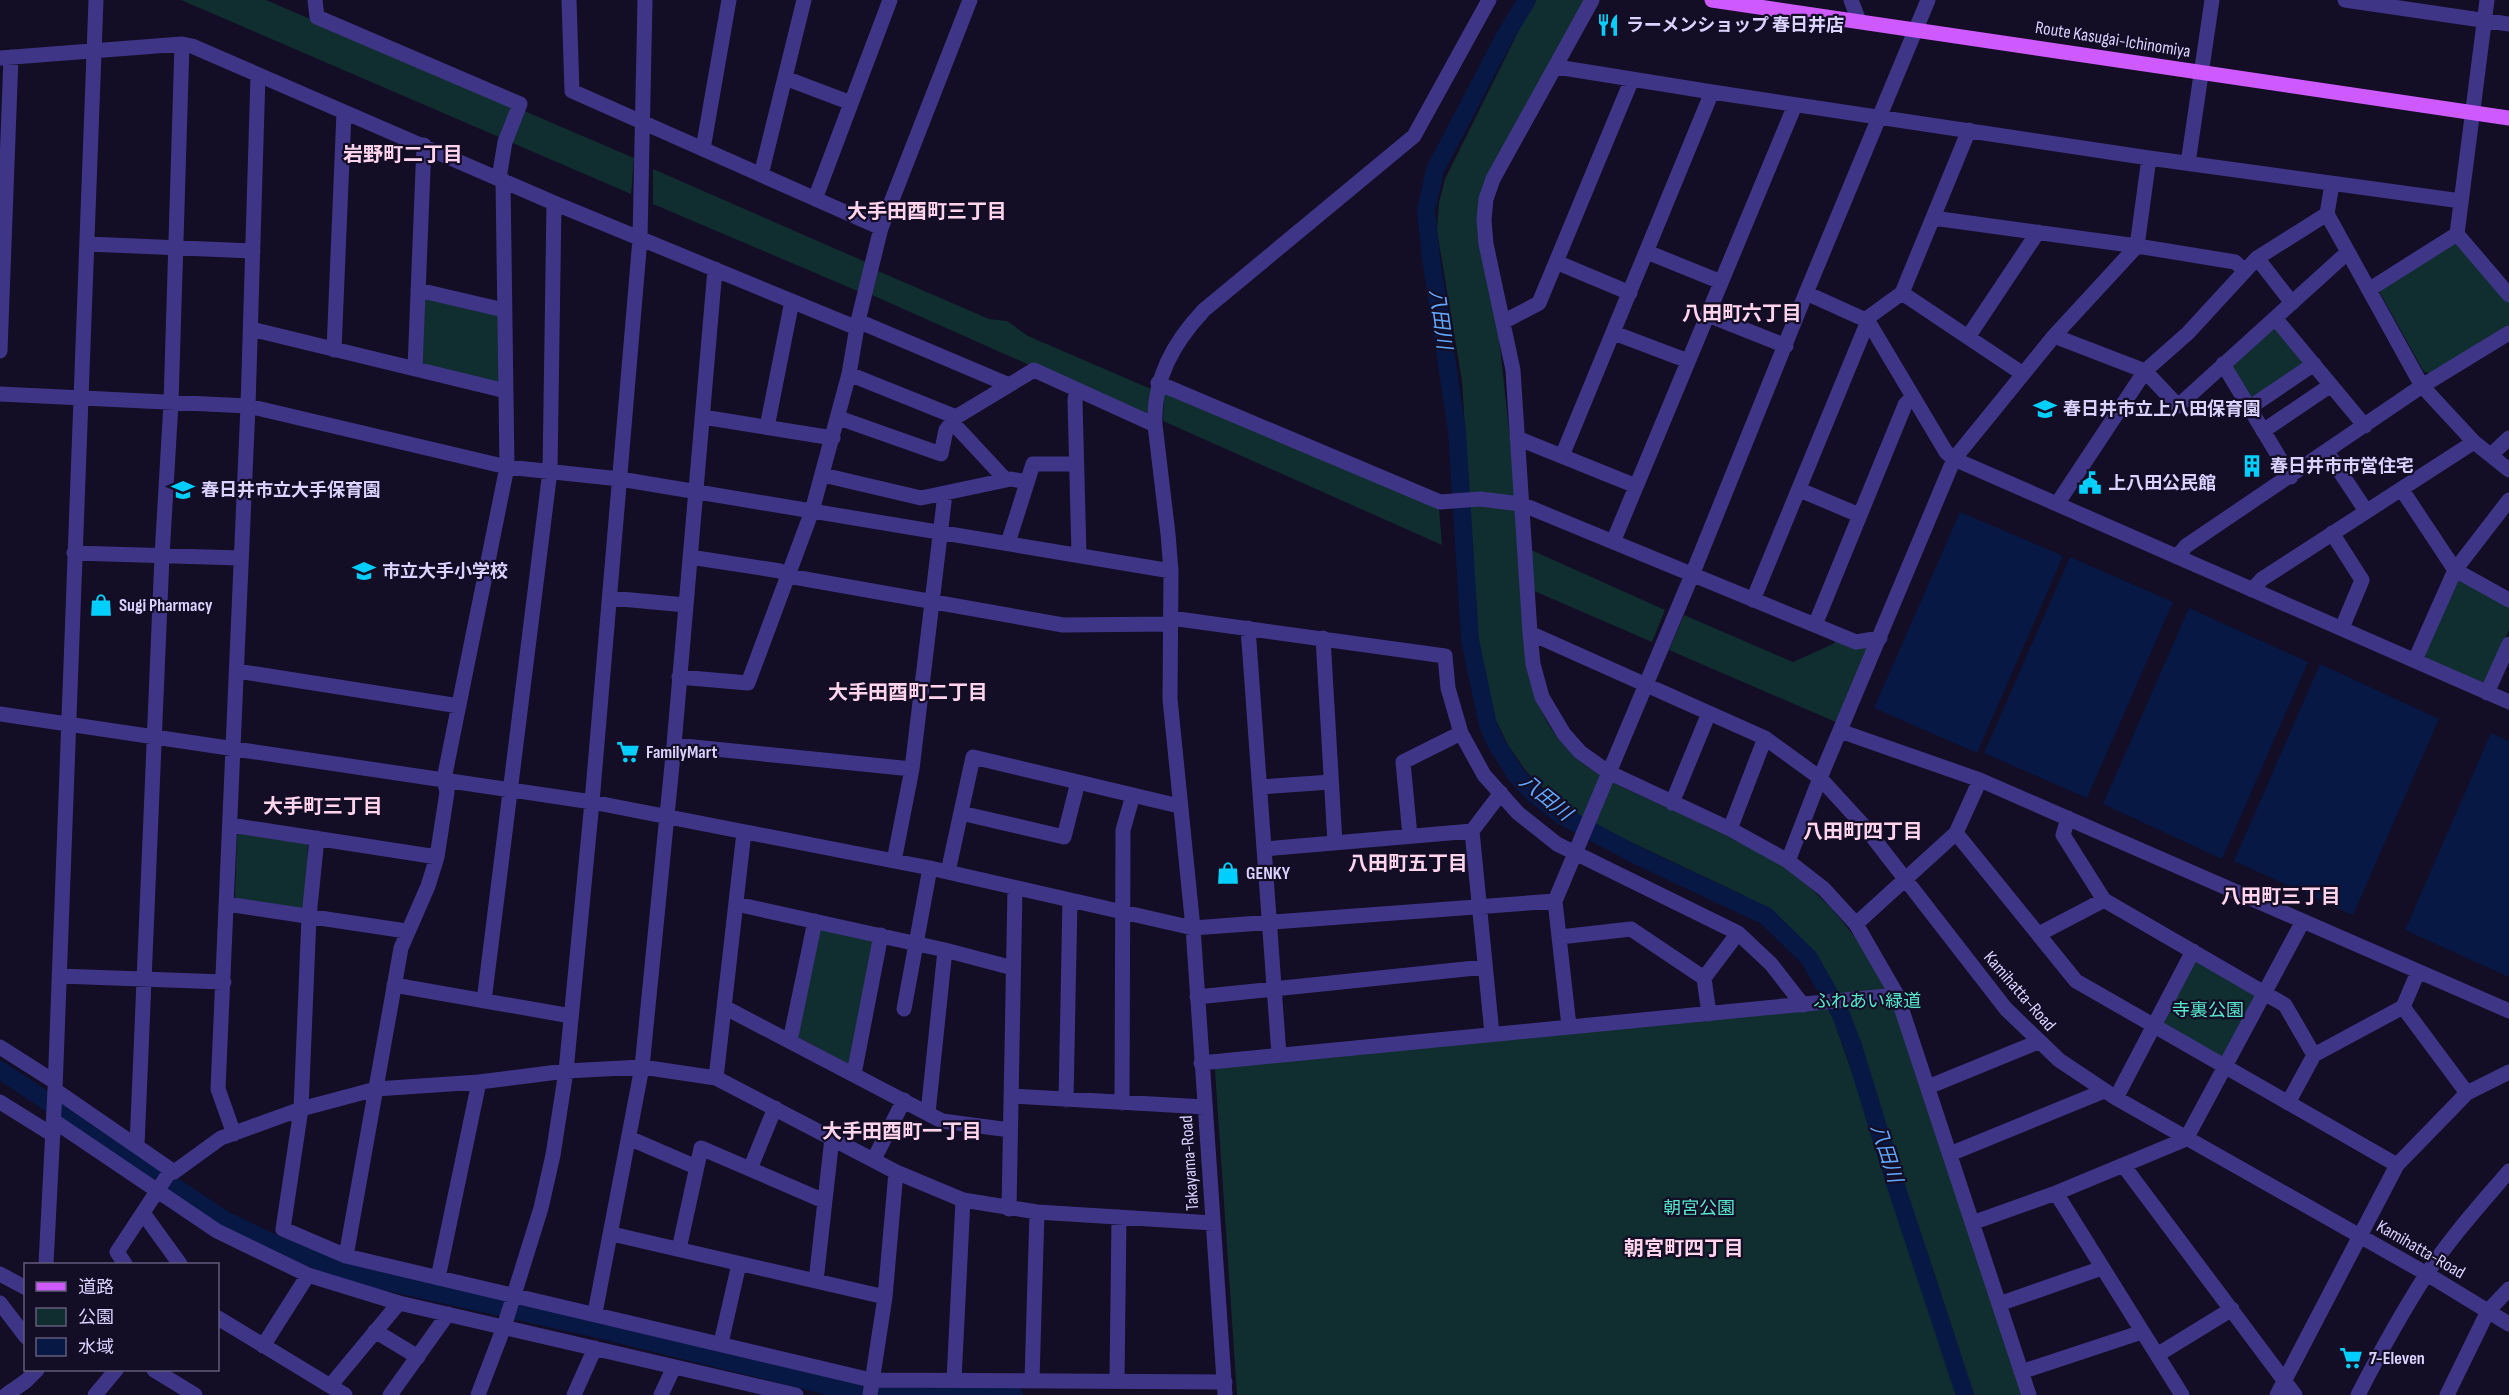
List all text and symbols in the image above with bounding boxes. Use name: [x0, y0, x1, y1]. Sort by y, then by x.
restaurant icon: ラーメンショップ 春日井店: [1595, 12, 1621, 38]
place label: ラーメンショップ 春日井店: [1626, 15, 1844, 36]
street label: Route Kasugai-Ichinomiya: [2034, 17, 2192, 62]
district label: 岩野町二丁目: [343, 143, 463, 167]
district label: 大手田酉町三丁目: [847, 200, 1007, 224]
water label: 八田川: [1424, 288, 1456, 352]
district label: 八田町六丁目: [1682, 302, 1802, 326]
school or university icon: 春日井市立上八田保育園: [2032, 396, 2058, 422]
place label: 春日井市立上八田保育園: [2063, 399, 2261, 420]
building icon: 春日井市市営住宅: [2239, 453, 2265, 479]
place label: 春日井市市営住宅: [2270, 456, 2414, 477]
public building icon: 上八田公民館: [2077, 470, 2103, 496]
place label: 上八田公民館: [2108, 473, 2216, 494]
school or university icon: 春日井市立大手保育園: [170, 477, 196, 503]
place label: 春日井市立大手保育園: [201, 480, 381, 501]
school or university icon: 市立大手小学校: [351, 558, 377, 584]
place label: 市立大手小学校: [382, 561, 508, 582]
shop icon: Sugi Pharmacy: [88, 592, 114, 618]
place label: Sugi Pharmacy: [119, 595, 213, 616]
district label: 大手田酉町二丁目: [828, 681, 988, 705]
supermarket icon: FamilyMart: [615, 739, 641, 765]
place label: FamilyMart: [646, 742, 718, 763]
water label: 八田川: [1515, 770, 1578, 827]
district label: 大手町三丁目: [263, 795, 383, 819]
district label: 八田町四丁目: [1803, 820, 1923, 844]
district label: 八田町五丁目: [1348, 852, 1468, 876]
shop icon: GENKY: [1215, 860, 1241, 886]
place label: GENKY: [1246, 863, 1291, 884]
district label: 八田町三丁目: [2221, 885, 2341, 909]
street label: Kamihatta-Road: [1979, 947, 2060, 1036]
park label: ふれあい緑道: [1813, 991, 1921, 1012]
park label: 寺裏公園: [2172, 1000, 2244, 1021]
street label: Takayama-Road: [1176, 1115, 1203, 1211]
district label: 大手田酉町一丁目: [822, 1120, 982, 1144]
water label: 八田川: [1865, 1121, 1907, 1187]
park label: 朝宮公園: [1663, 1198, 1735, 1219]
street label: Kamihatta-Road: [2373, 1216, 2469, 1283]
district label: 朝宮町四丁目: [1624, 1237, 1744, 1261]
legend: [24, 1263, 219, 1371]
text: 道路: [78, 1277, 114, 1298]
text: 公園: [78, 1307, 114, 1328]
text: 水域: [78, 1337, 114, 1358]
supermarket icon: 7-Eleven: [2338, 1345, 2364, 1371]
place label: 7-Eleven: [2369, 1348, 2425, 1369]

